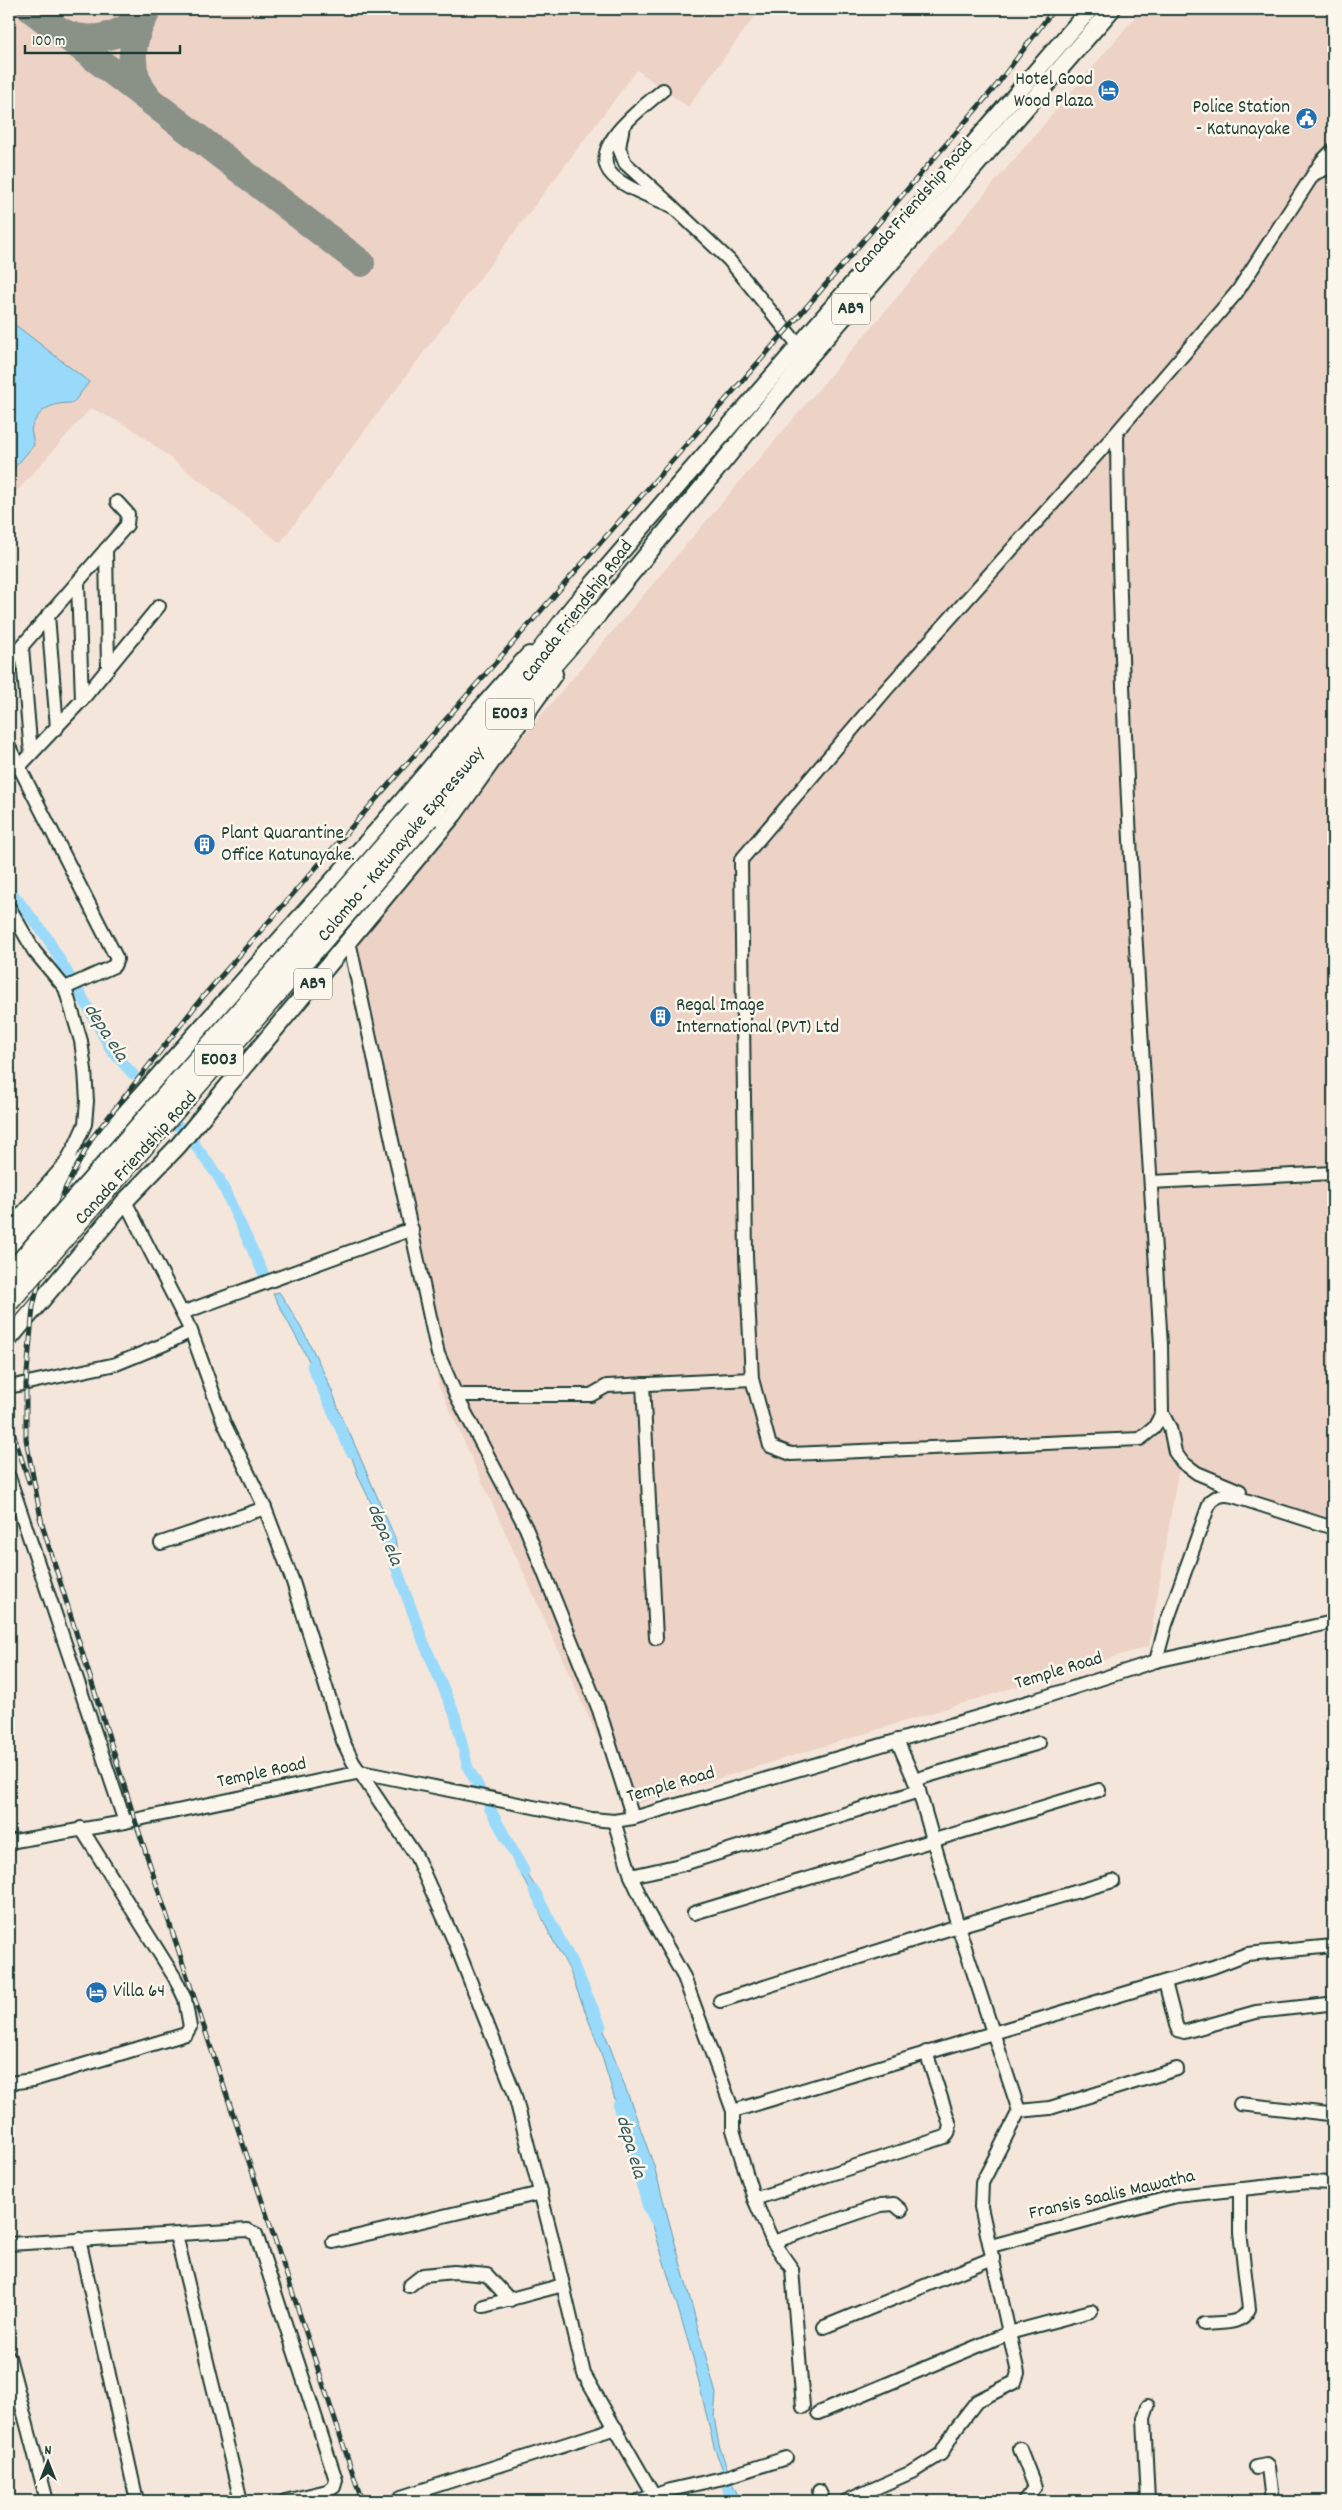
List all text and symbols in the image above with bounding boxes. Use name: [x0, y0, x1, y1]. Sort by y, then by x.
scale bar: [25, 22, 180, 54]
text: 100 m: [32, 31, 65, 53]
place label: Hotel Good Wood Plaza: [1014, 67, 1094, 116]
hotel icon: Hotel Good Wood Plaza: [1097, 79, 1121, 103]
place label: Police Station - Katunayake: [1193, 95, 1290, 144]
public building icon: Police Station - Katunayake: [1294, 107, 1318, 131]
street label: Canada Friendship Road: [847, 133, 981, 281]
road number: AB9: [832, 294, 870, 324]
street label: Canada Friendship Road: [515, 535, 641, 689]
road number: E003: [486, 699, 534, 730]
street label: Colombo - Katunayake Expressway: [312, 741, 492, 949]
place label: Plant Quarantine Office Katunayake.: [221, 821, 355, 870]
building icon: Plant Quarantine Office Katunayake.: [193, 833, 217, 857]
road number: AB9: [294, 969, 332, 1000]
place label: Regal Image International (PVT) Ltd: [676, 993, 839, 1042]
water label: depa ela: [76, 998, 135, 1069]
building icon: Regal Image International (PVT) Ltd: [648, 1005, 672, 1029]
road number: E003: [195, 1044, 243, 1076]
street label: Canada Friendship Road: [69, 1086, 205, 1232]
water label: depa ela: [359, 1500, 410, 1572]
street label: Temple Road: [1012, 1646, 1106, 1698]
street label: Temple Road: [215, 1751, 309, 1797]
street label: Temple Road: [624, 1761, 718, 1811]
place label: Villa 64: [113, 1979, 165, 2006]
hotel icon: Villa 64: [85, 1980, 109, 2004]
water label: depa ela: [608, 2112, 653, 2183]
street label: Fransis Saalis Mawatha: [1026, 2164, 1199, 2228]
north arrow: [22, 2438, 72, 2488]
text: N: [45, 2441, 52, 2461]

